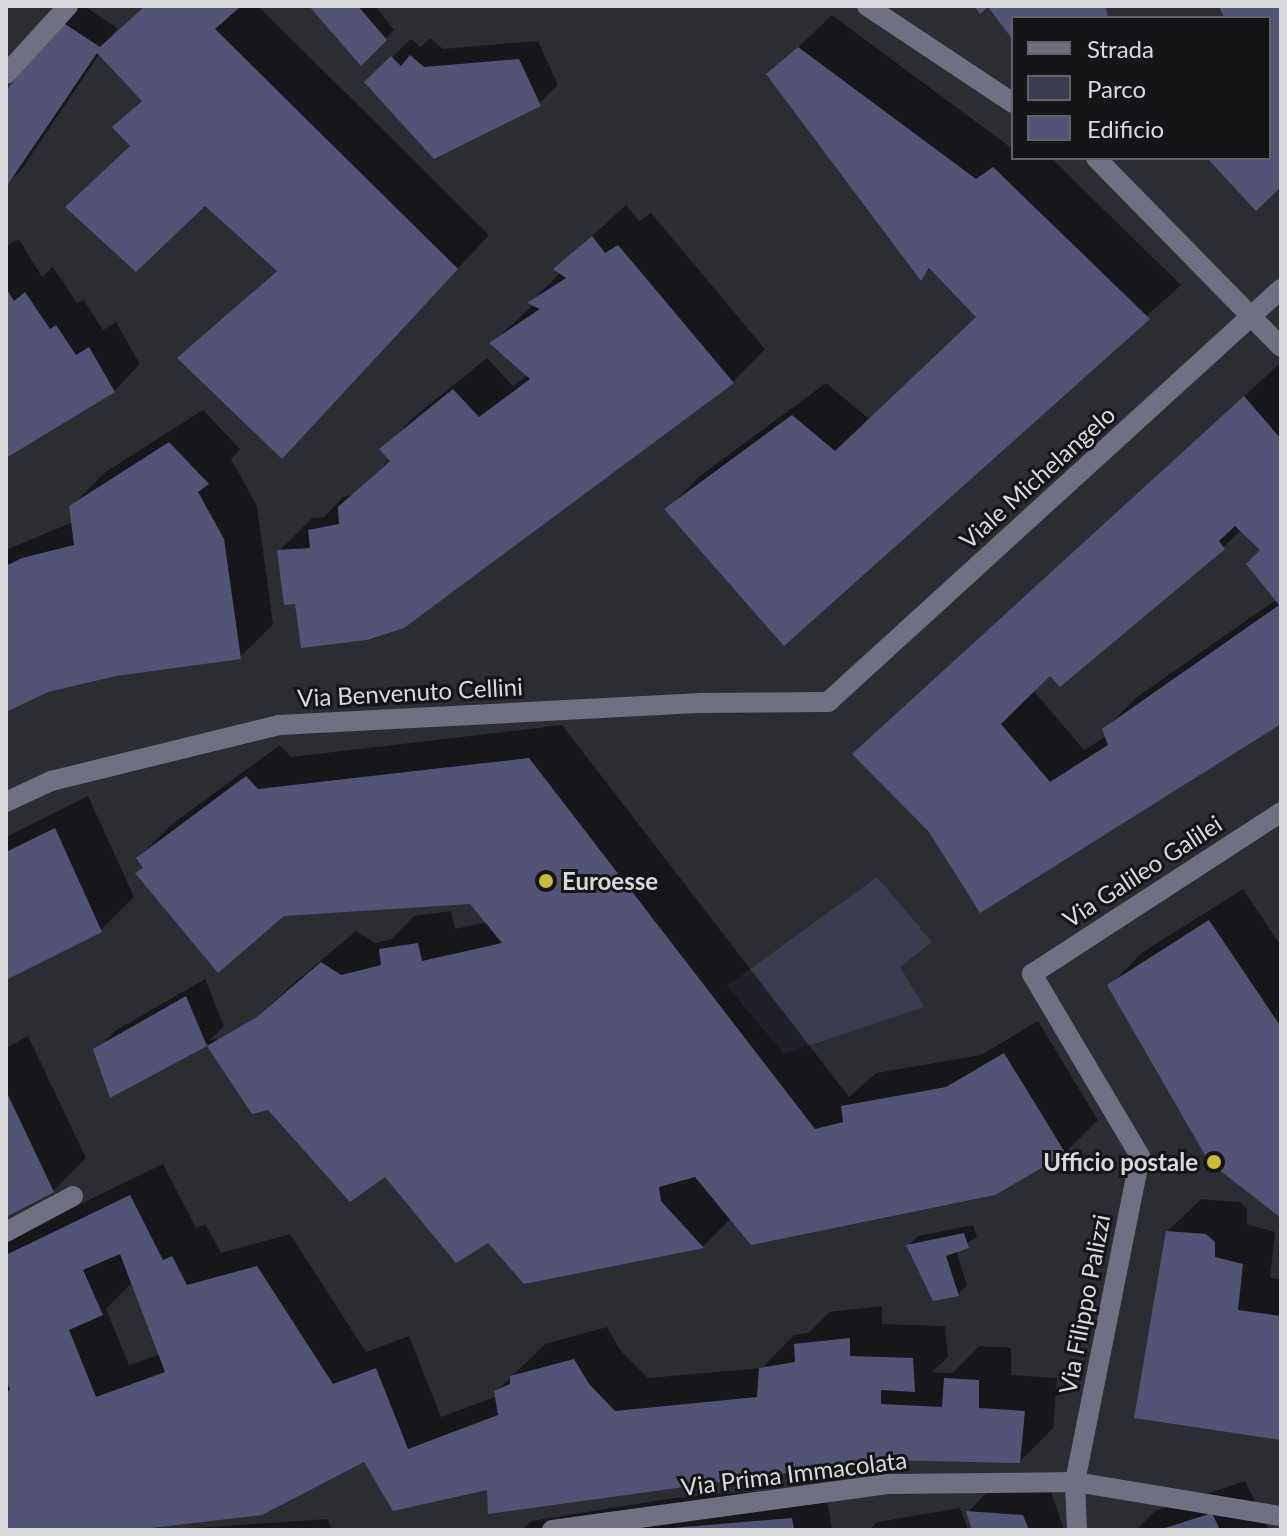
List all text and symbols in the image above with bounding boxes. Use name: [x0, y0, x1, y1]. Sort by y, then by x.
legend: [1011, 16, 1271, 160]
text: Strada: [1087, 34, 1154, 63]
text: Parco: [1087, 74, 1146, 103]
text: Edificio: [1087, 114, 1164, 143]
street label: Viale Michelangelo: [953, 400, 1121, 554]
street label: Via Benvenuto Cellini: [297, 672, 523, 712]
street label: Via Galileo Galilei: [1057, 809, 1227, 933]
place label: Euroesse: [562, 867, 658, 895]
marker: Euroesse: [537, 872, 555, 890]
place label: Ufficio postale: [1043, 1148, 1198, 1176]
marker: Ufficio postale: [1205, 1153, 1223, 1171]
street label: Via Filippo Palizzi: [1052, 1212, 1116, 1396]
street label: Via Prima Immacolata: [679, 1445, 909, 1501]

